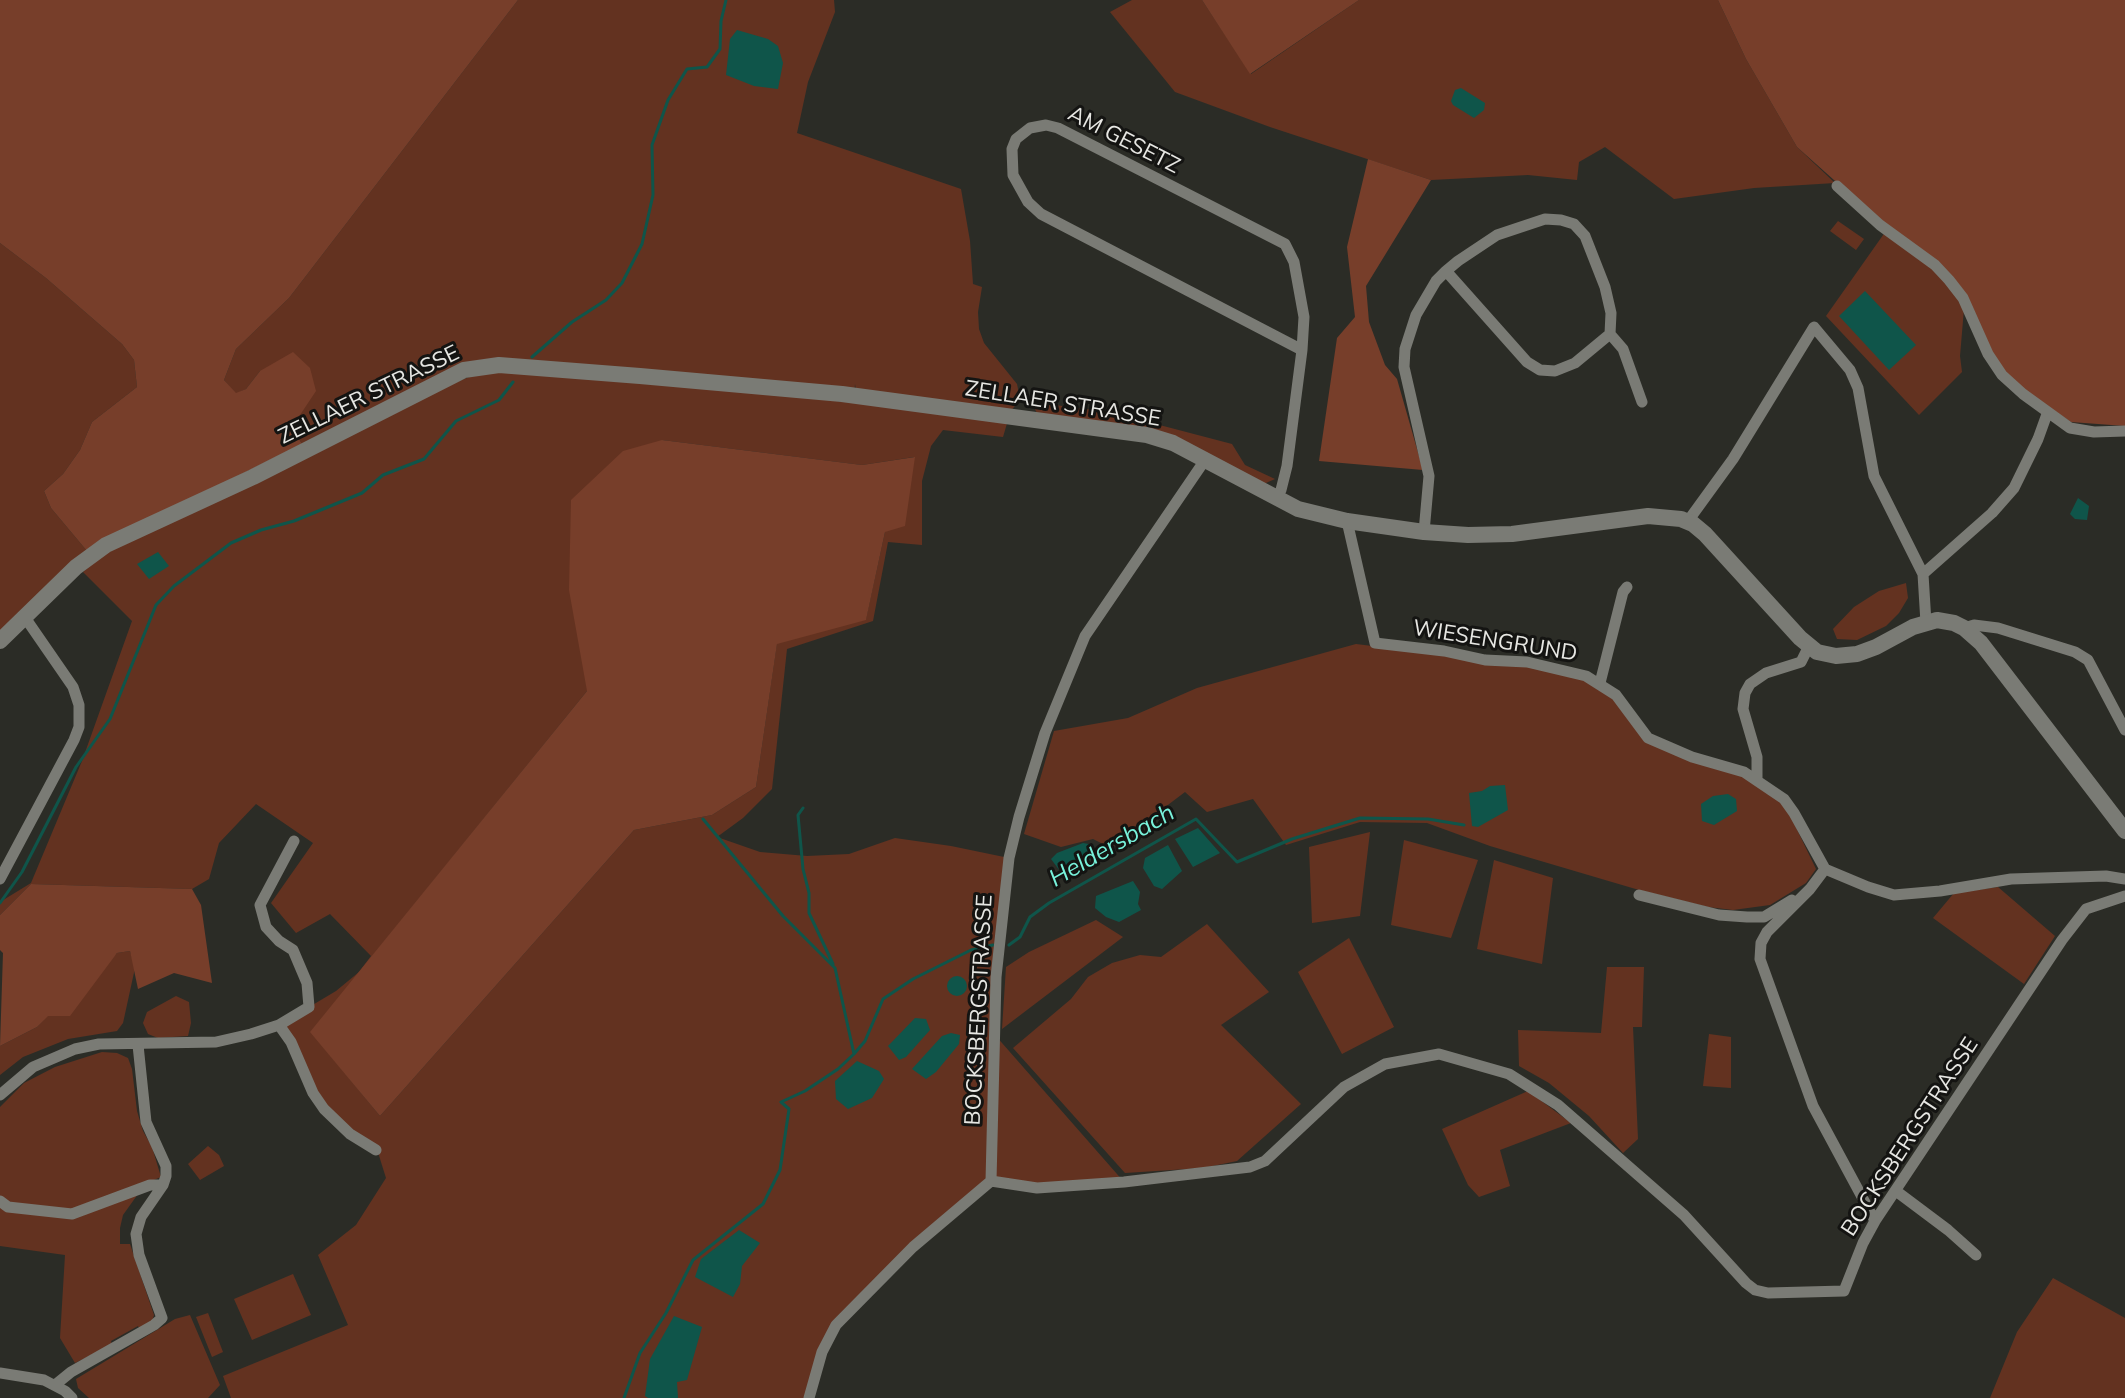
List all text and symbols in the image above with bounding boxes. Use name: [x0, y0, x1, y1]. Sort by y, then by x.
street label: AM GESETZ: [1064, 100, 1184, 180]
street label: ZELLAER STRASSE: [274, 340, 464, 450]
street label: ZELLAER STRASSE: [963, 376, 1163, 432]
street label: WIESENGRUND: [1411, 615, 1579, 667]
water label: Heldersbach: [1044, 799, 1180, 893]
street label: BOCKSBERGSTRASSE: [960, 894, 998, 1126]
street label: BOCKSBERGSTRASSE: [1836, 1033, 1984, 1241]

